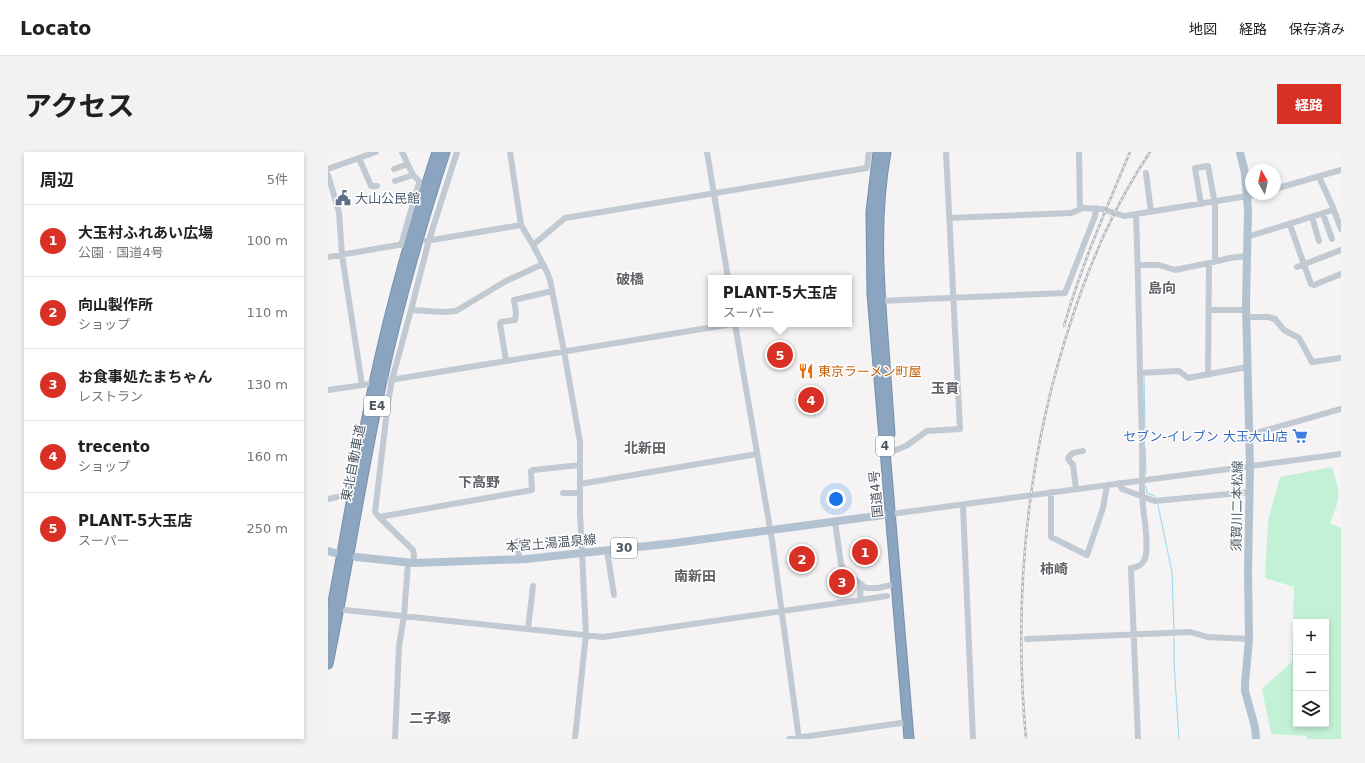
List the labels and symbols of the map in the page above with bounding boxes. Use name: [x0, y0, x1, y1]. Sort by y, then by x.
north arrow: [1245, 164, 1281, 200]
public building icon: 大山公民館: [334, 189, 352, 207]
place label: 大山公民館: [355, 191, 420, 206]
district label: 破橋: [616, 271, 644, 287]
district label: 島向: [1148, 280, 1176, 296]
pin: 5: [767, 340, 793, 370]
restaurant icon: 東京ラーメン町屋: [797, 362, 815, 380]
place label: 東京ラーメン町屋: [818, 364, 921, 379]
district label: 玉貫: [931, 380, 959, 396]
pin: 4: [798, 385, 824, 415]
road number: E4: [364, 396, 390, 416]
street label: 東北自動車道: [338, 423, 368, 503]
supermarket icon: セブン-イレブン 大玉大山店: [1291, 427, 1309, 445]
place label: セブン-イレブン 大玉大山店: [1123, 429, 1288, 444]
road number: 4: [876, 436, 894, 456]
district label: 北新田: [624, 440, 666, 456]
street label: 須賀川二本松線: [1229, 460, 1245, 552]
street label: 国道4号: [866, 470, 886, 518]
district label: 下高野: [458, 474, 500, 490]
your location: [826, 489, 846, 509]
street label: 本宮土湯温泉線: [505, 532, 597, 554]
pin: 1: [852, 537, 878, 567]
road number: 30: [611, 538, 637, 558]
pin: 2: [789, 544, 815, 574]
district label: 柿崎: [1040, 561, 1068, 577]
pin: 3: [829, 567, 855, 597]
district label: 南新田: [674, 568, 716, 584]
district label: 二子塚: [409, 710, 451, 726]

